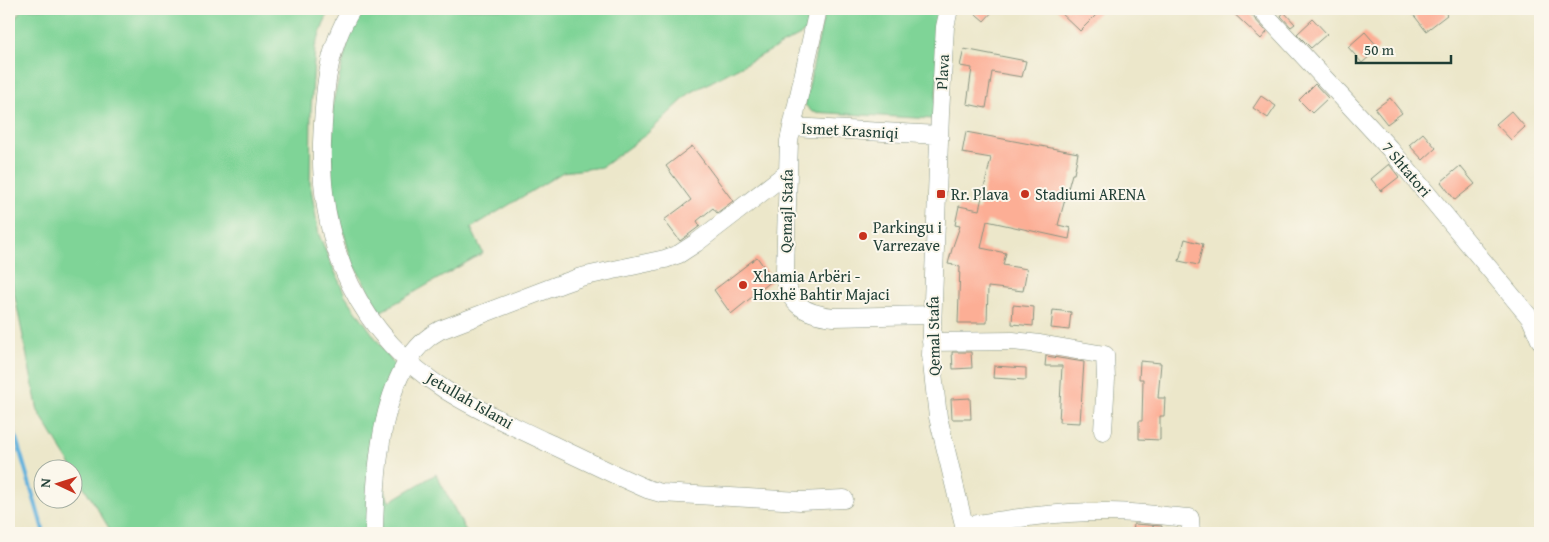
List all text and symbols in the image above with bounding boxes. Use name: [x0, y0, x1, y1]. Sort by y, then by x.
scale bar: [1356, 32, 1452, 64]
text: 50 m: [1364, 39, 1395, 60]
street label: Plava: [929, 53, 955, 90]
street label: Ismet Krasniqi: [801, 115, 900, 145]
street label: 7 Shtatori: [1377, 136, 1438, 202]
street label: Qemajl Stafa: [773, 168, 799, 253]
place label: Rr. Plava: [951, 182, 1009, 206]
place label: Stadiumi ARENA: [1035, 182, 1146, 206]
marker: Rr. Plava: [935, 188, 947, 200]
marker: Stadiumi ARENA: [1019, 188, 1031, 200]
place label: Parkingu i Varrezave: [873, 215, 943, 257]
marker: Parkingu i Varrezave: [857, 230, 869, 242]
place label: Xhamia Arbëri - Hoxhë Bahtir Majaci: [753, 264, 890, 306]
marker: Xhamia Arbëri - Hoxhë Bahtir Majaci: [737, 279, 749, 291]
street label: Qemal Stafa: [920, 296, 946, 376]
street label: Jetullah Islami: [420, 364, 518, 435]
north arrow: [32, 460, 82, 510]
text: N: [35, 477, 55, 488]

